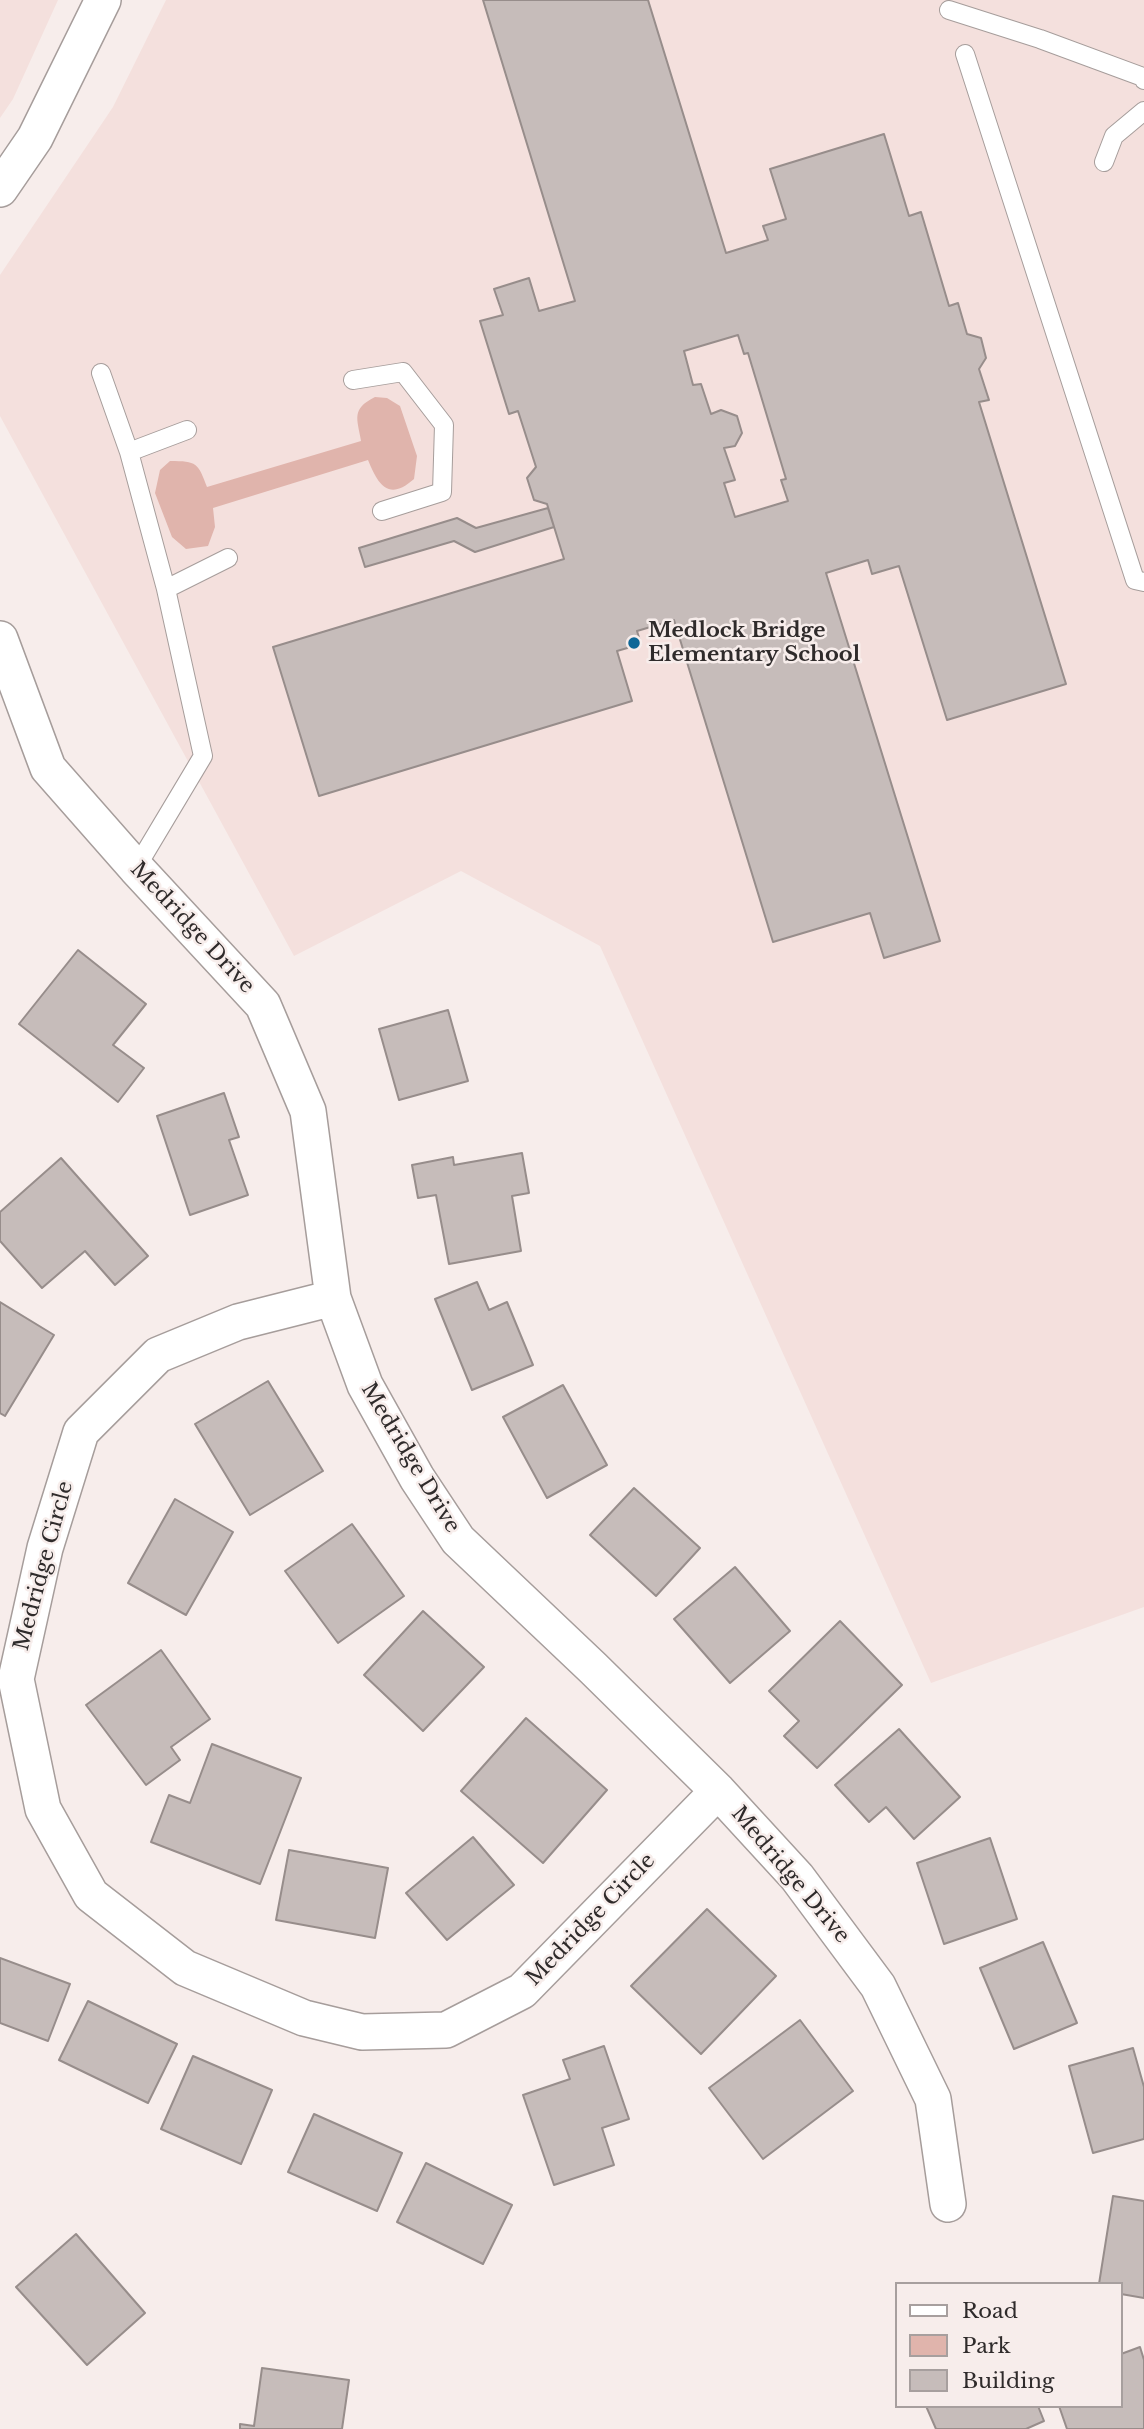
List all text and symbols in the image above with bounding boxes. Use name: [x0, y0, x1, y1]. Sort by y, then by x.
place label: Medlock Bridge Elementary School: [648, 618, 860, 668]
marker: Medlock Bridge Elementary School: [626, 635, 642, 651]
street label: Medridge Drive: [125, 857, 259, 999]
street label: Medridge Drive: [355, 1378, 465, 1538]
street label: Medridge Circle: [9, 1479, 79, 1653]
street label: Medridge Drive: [726, 1802, 854, 1948]
street label: Medridge Circle: [521, 1849, 661, 1991]
legend: [895, 2282, 1123, 2408]
text: Road: [962, 2298, 1018, 2324]
text: Park: [962, 2333, 1011, 2359]
text: Building: [962, 2368, 1054, 2394]

